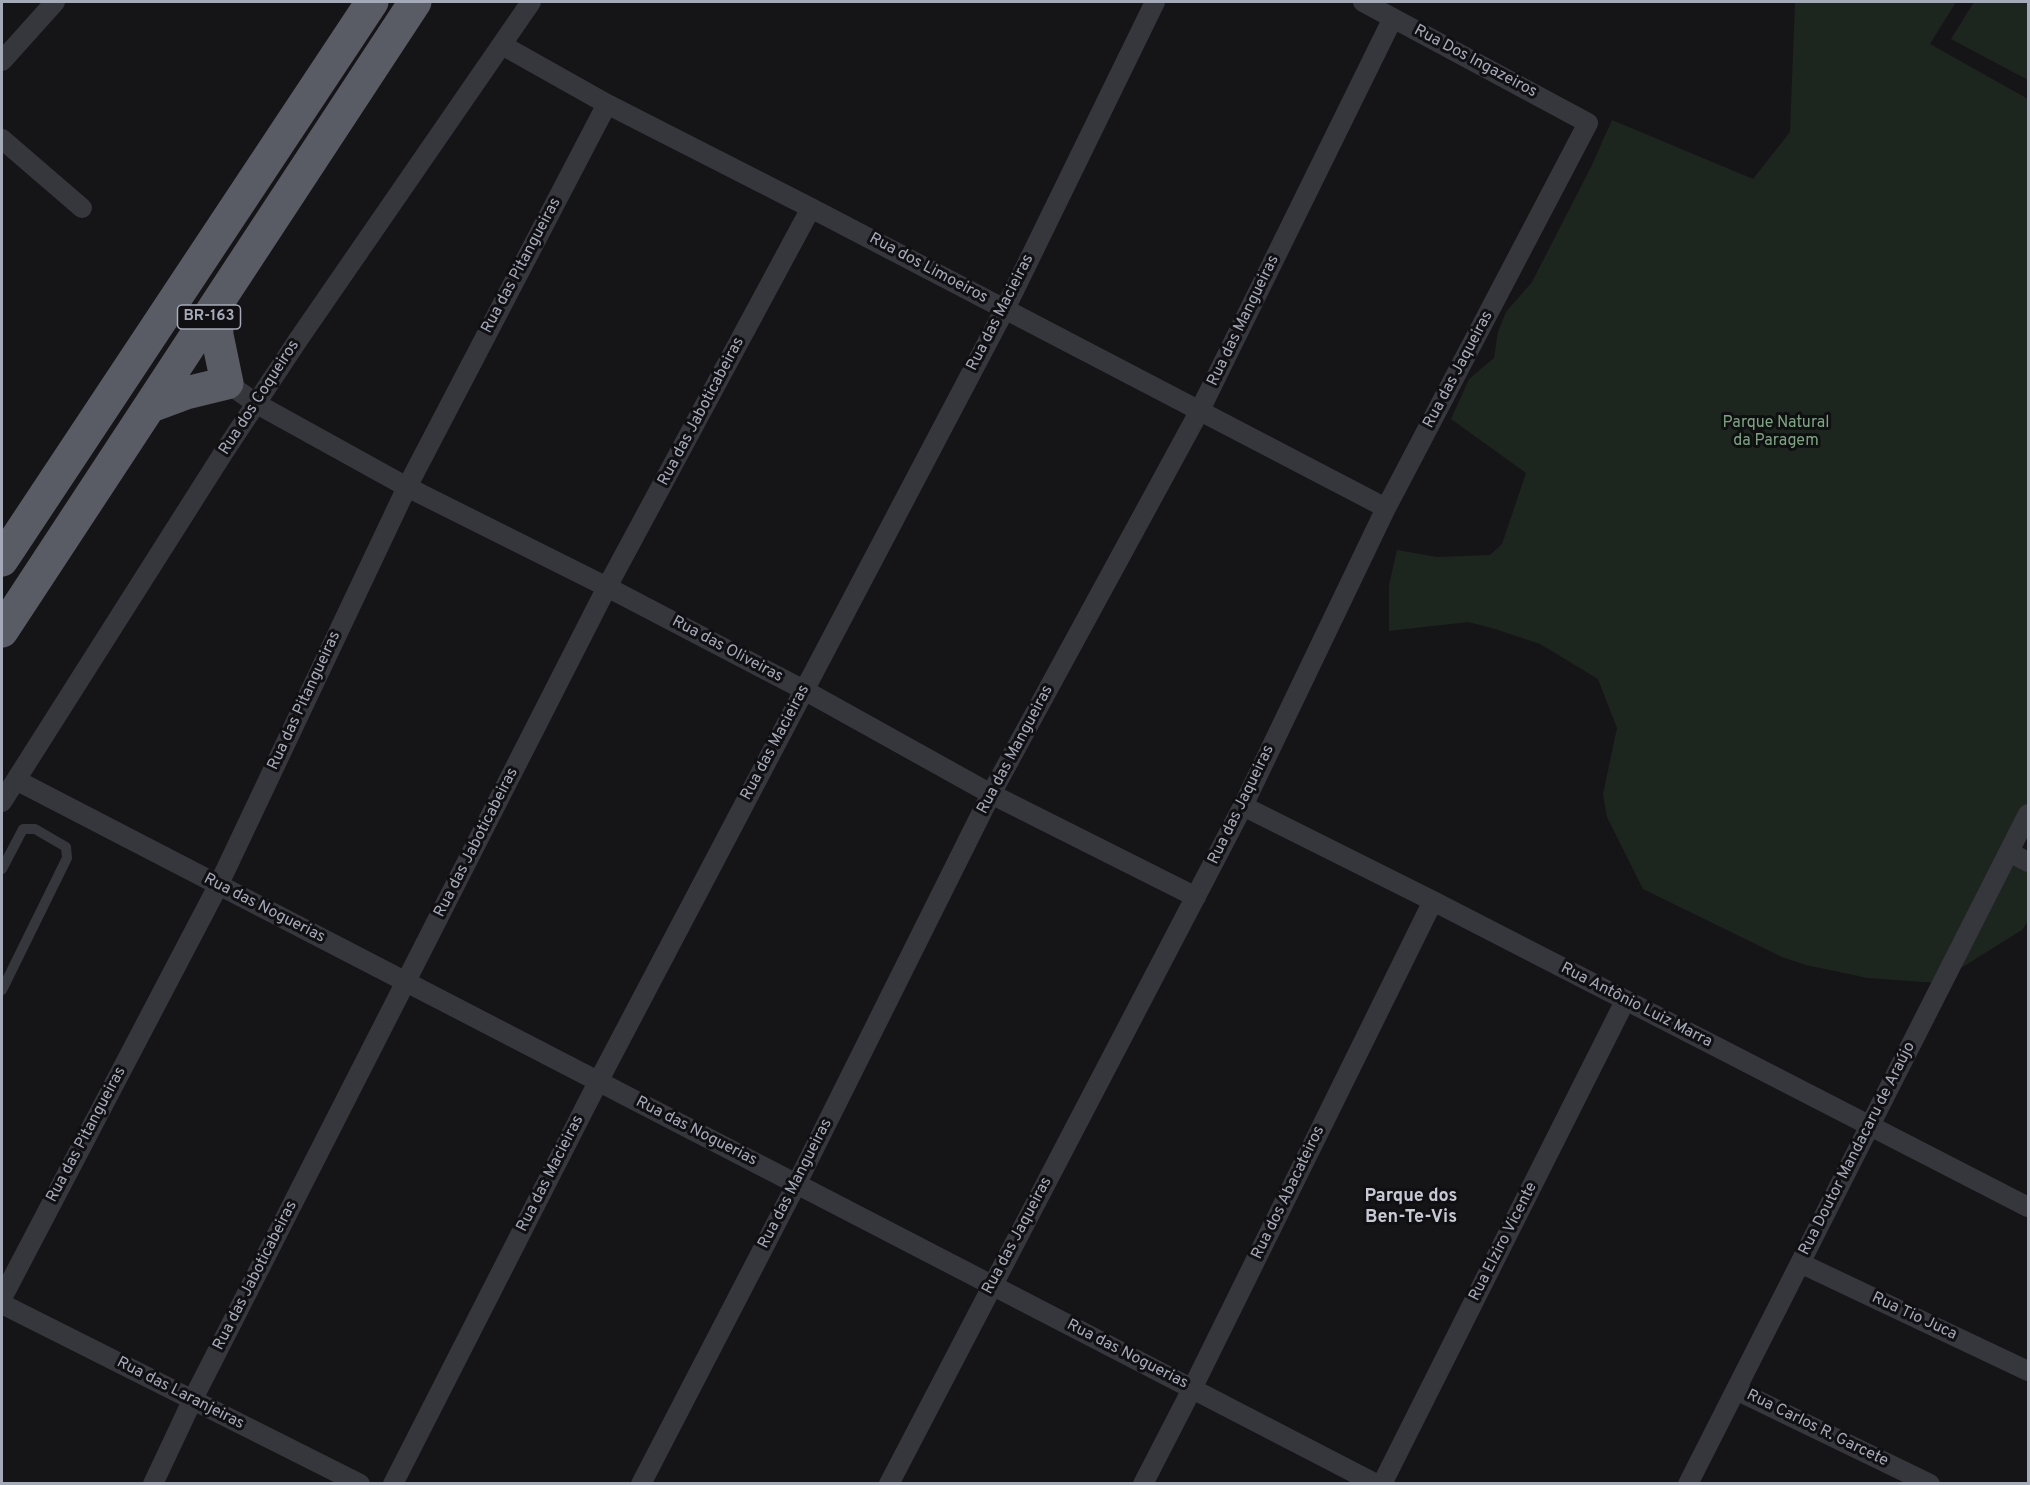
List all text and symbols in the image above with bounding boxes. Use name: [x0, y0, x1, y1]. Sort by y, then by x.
street label: Rua Dos Ingazeiros: [1410, 21, 1540, 103]
street label: Rua das Pitangueiras: [478, 195, 566, 337]
street label: Rua dos Limoeiros: [865, 230, 991, 308]
street label: Rua das Macieiras: [963, 252, 1039, 374]
street label: Rua das Mangueiras: [1204, 253, 1284, 389]
road number: BR-163: [178, 305, 240, 329]
street label: Rua das Jaqueiras: [1420, 308, 1498, 432]
street label: Rua das Jaboticabeiras: [655, 335, 749, 489]
street label: Rua dos Coqueiros: [216, 337, 304, 459]
park label: Parque Natural da Paragem: [1723, 414, 1829, 452]
street label: Rua das Oliveiras: [668, 613, 786, 687]
street label: Rua das Pitangueiras: [264, 629, 346, 773]
street label: Rua das Macieiras: [737, 682, 815, 804]
street label: Rua das Mangueiras: [974, 682, 1058, 818]
street label: Rua das Jaqueiras: [1205, 742, 1279, 868]
street label: Rua das Jaboticabeiras: [431, 765, 523, 921]
street label: Rua das Noguerias: [200, 870, 328, 948]
street label: Rua Antônio Luiz Marra: [1557, 959, 1715, 1053]
street label: Rua Doutor Mandacaru de Araújo: [1796, 1039, 1920, 1259]
street label: Rua das Pitangueiras: [43, 1064, 131, 1206]
street label: Rua das Noguerias: [632, 1093, 760, 1171]
street label: Rua das Macieiras: [513, 1113, 589, 1235]
street label: Rua das Mangueiras: [755, 1116, 837, 1252]
street label: Rua dos Abacateiros: [1248, 1123, 1330, 1263]
street label: Rua das Jaqueiras: [979, 1174, 1057, 1298]
street label: Rua Elziro Vicente: [1466, 1179, 1542, 1305]
district label: Parque dos Ben-Te-Vis: [1365, 1186, 1457, 1228]
street label: Rua das Jaboticabeiras: [210, 1198, 302, 1354]
street label: Rua Tio Juca: [1868, 1289, 1960, 1345]
street label: Rua das Noguerias: [1063, 1316, 1191, 1394]
street label: Rua das Laranjeiras: [113, 1354, 247, 1434]
street label: Rua Carlos R. Garcete: [1743, 1386, 1891, 1472]

